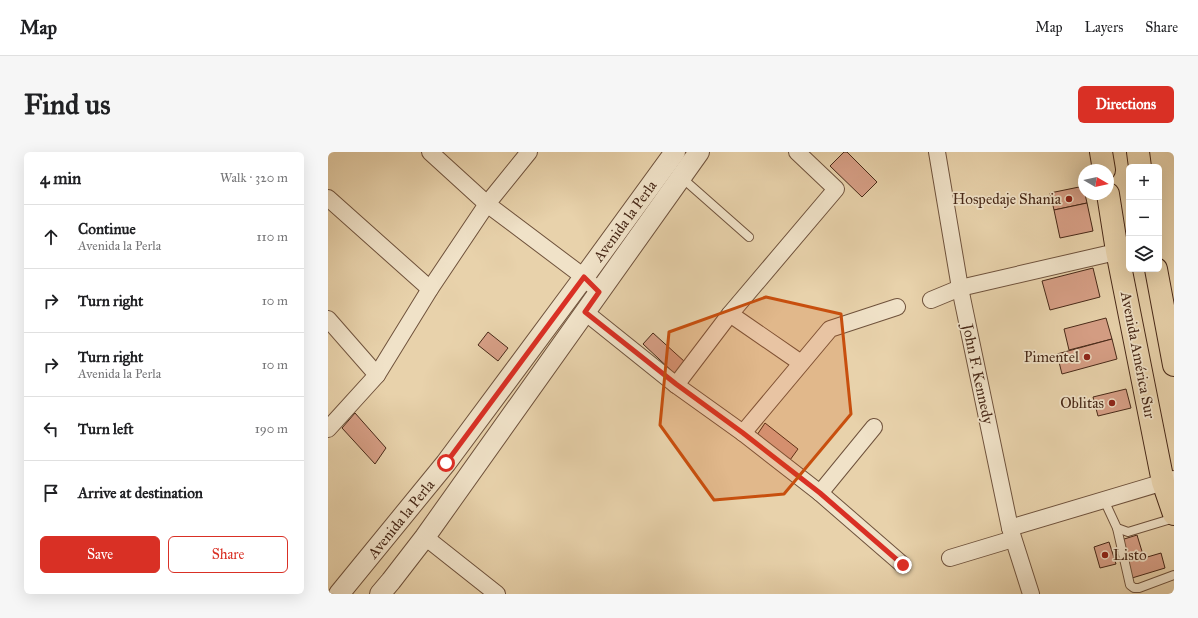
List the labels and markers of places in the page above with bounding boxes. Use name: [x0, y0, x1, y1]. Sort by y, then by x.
place label: Hospedaje Shania: [952, 190, 1062, 208]
marker: Hospedaje Shania: [1064, 194, 1074, 204]
place label: Pimentel: [1024, 348, 1080, 366]
marker: Pimentel: [1082, 352, 1092, 362]
place label: Oblitas: [1060, 394, 1104, 412]
marker: Oblitas: [1107, 398, 1117, 408]
place label: Listo: [1113, 546, 1147, 564]
marker: Listo: [1100, 550, 1110, 560]

